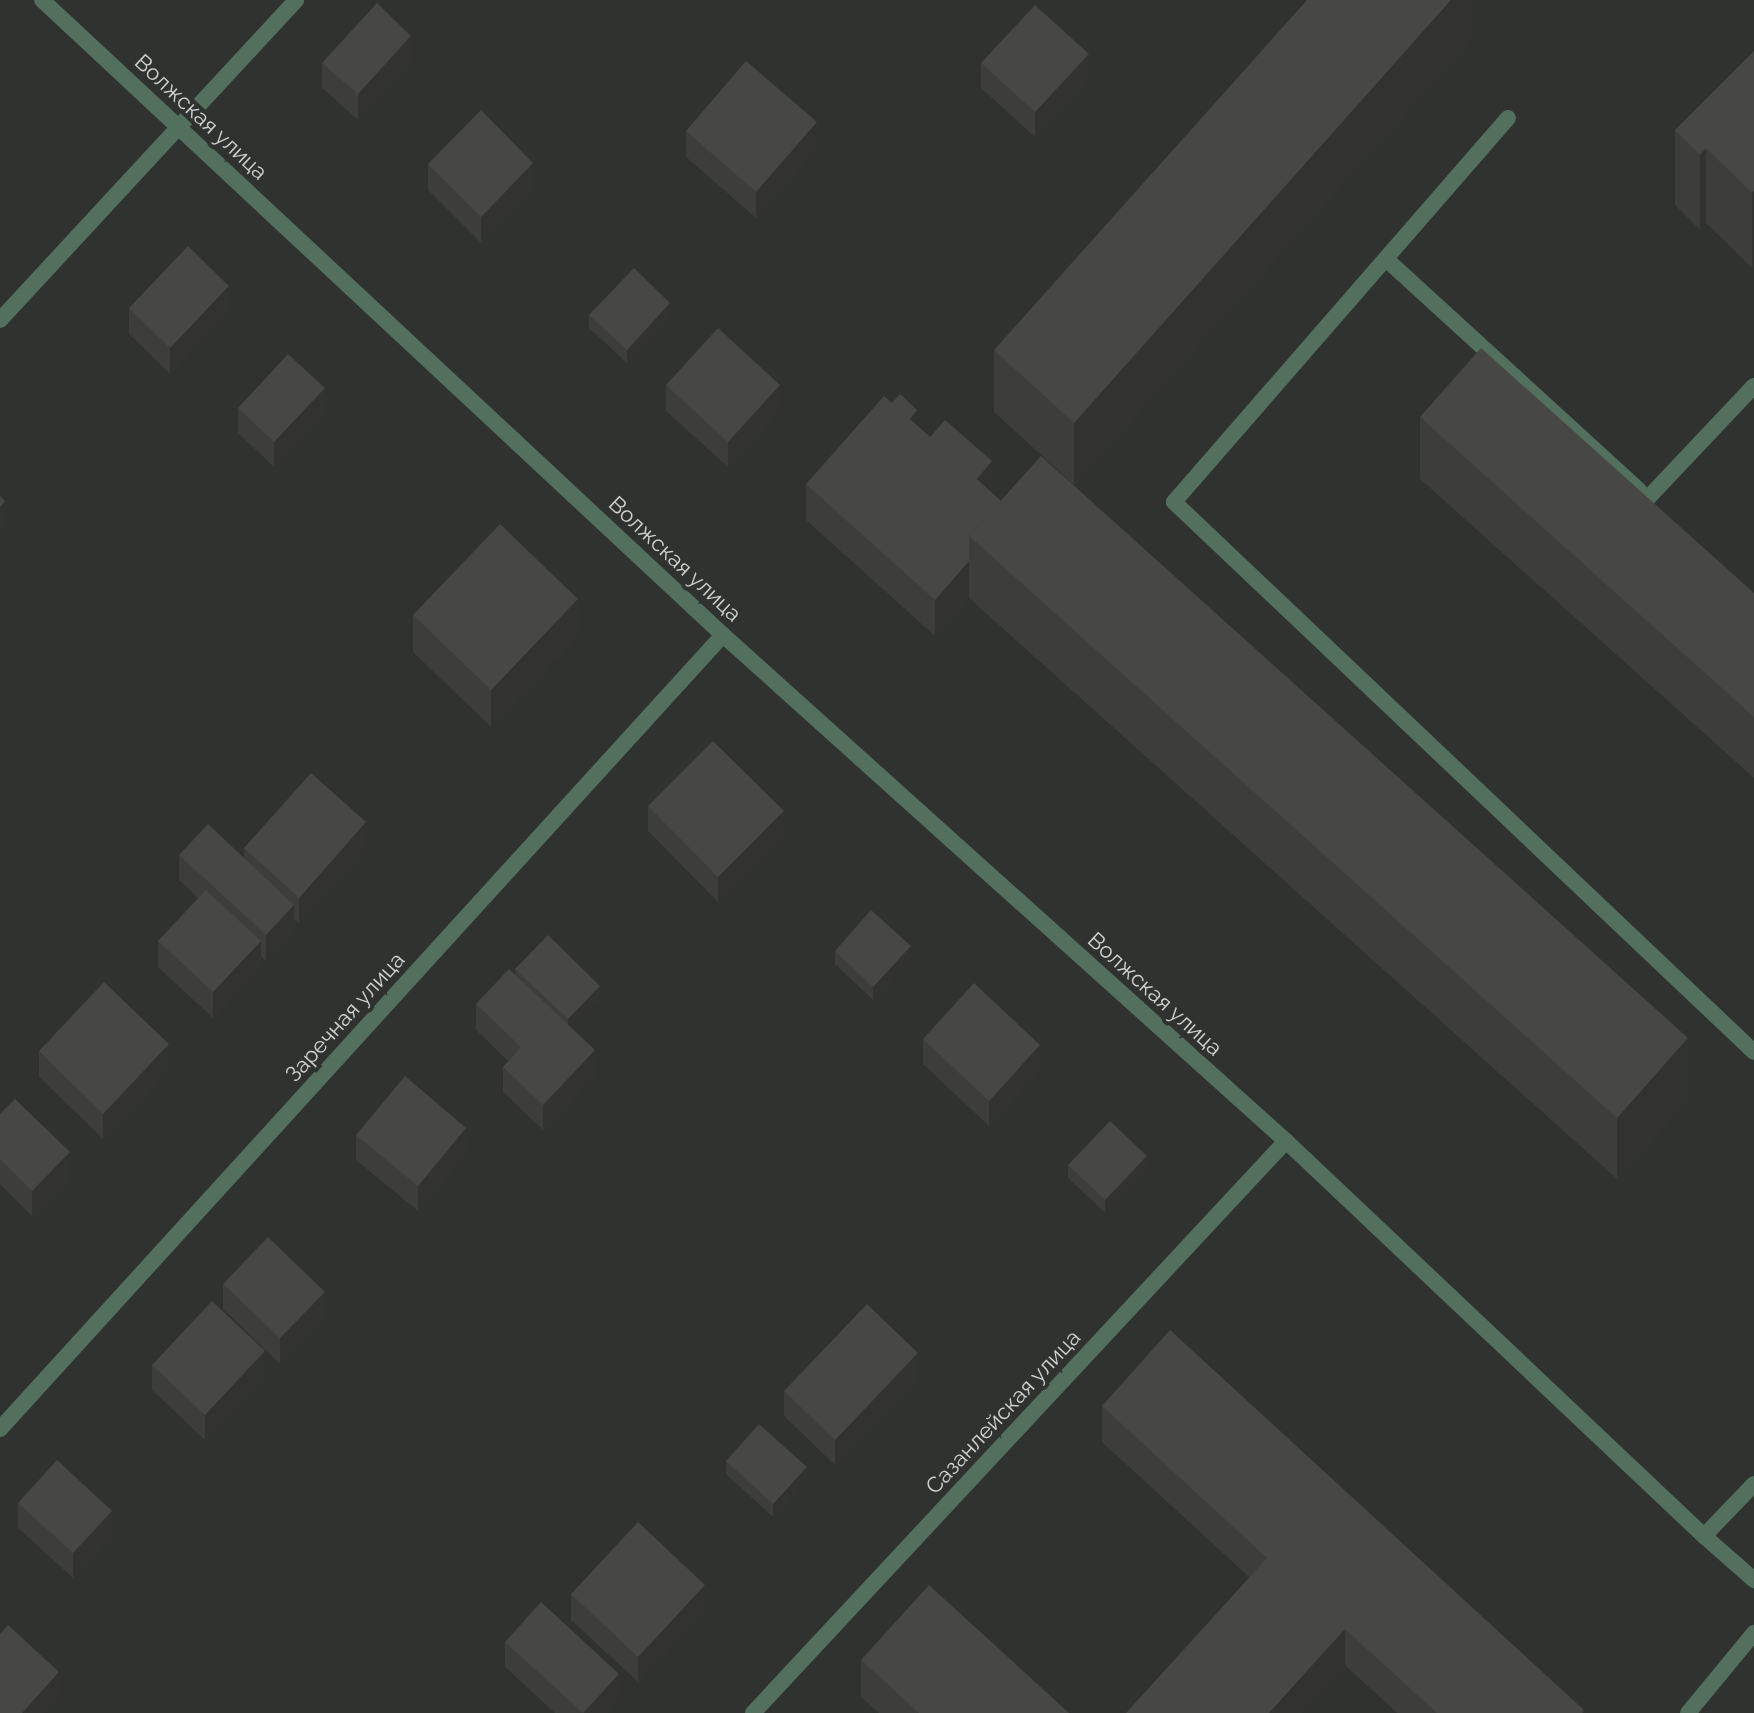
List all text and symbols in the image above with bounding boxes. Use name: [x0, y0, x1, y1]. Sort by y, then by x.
street label: Волжская улица: [129, 49, 273, 185]
street label: Волжская улица: [603, 491, 747, 627]
street label: Волжская улица: [1082, 927, 1228, 1061]
street label: Заречная улица: [280, 947, 410, 1087]
street label: Сазанлейская улица: [920, 1324, 1086, 1500]

